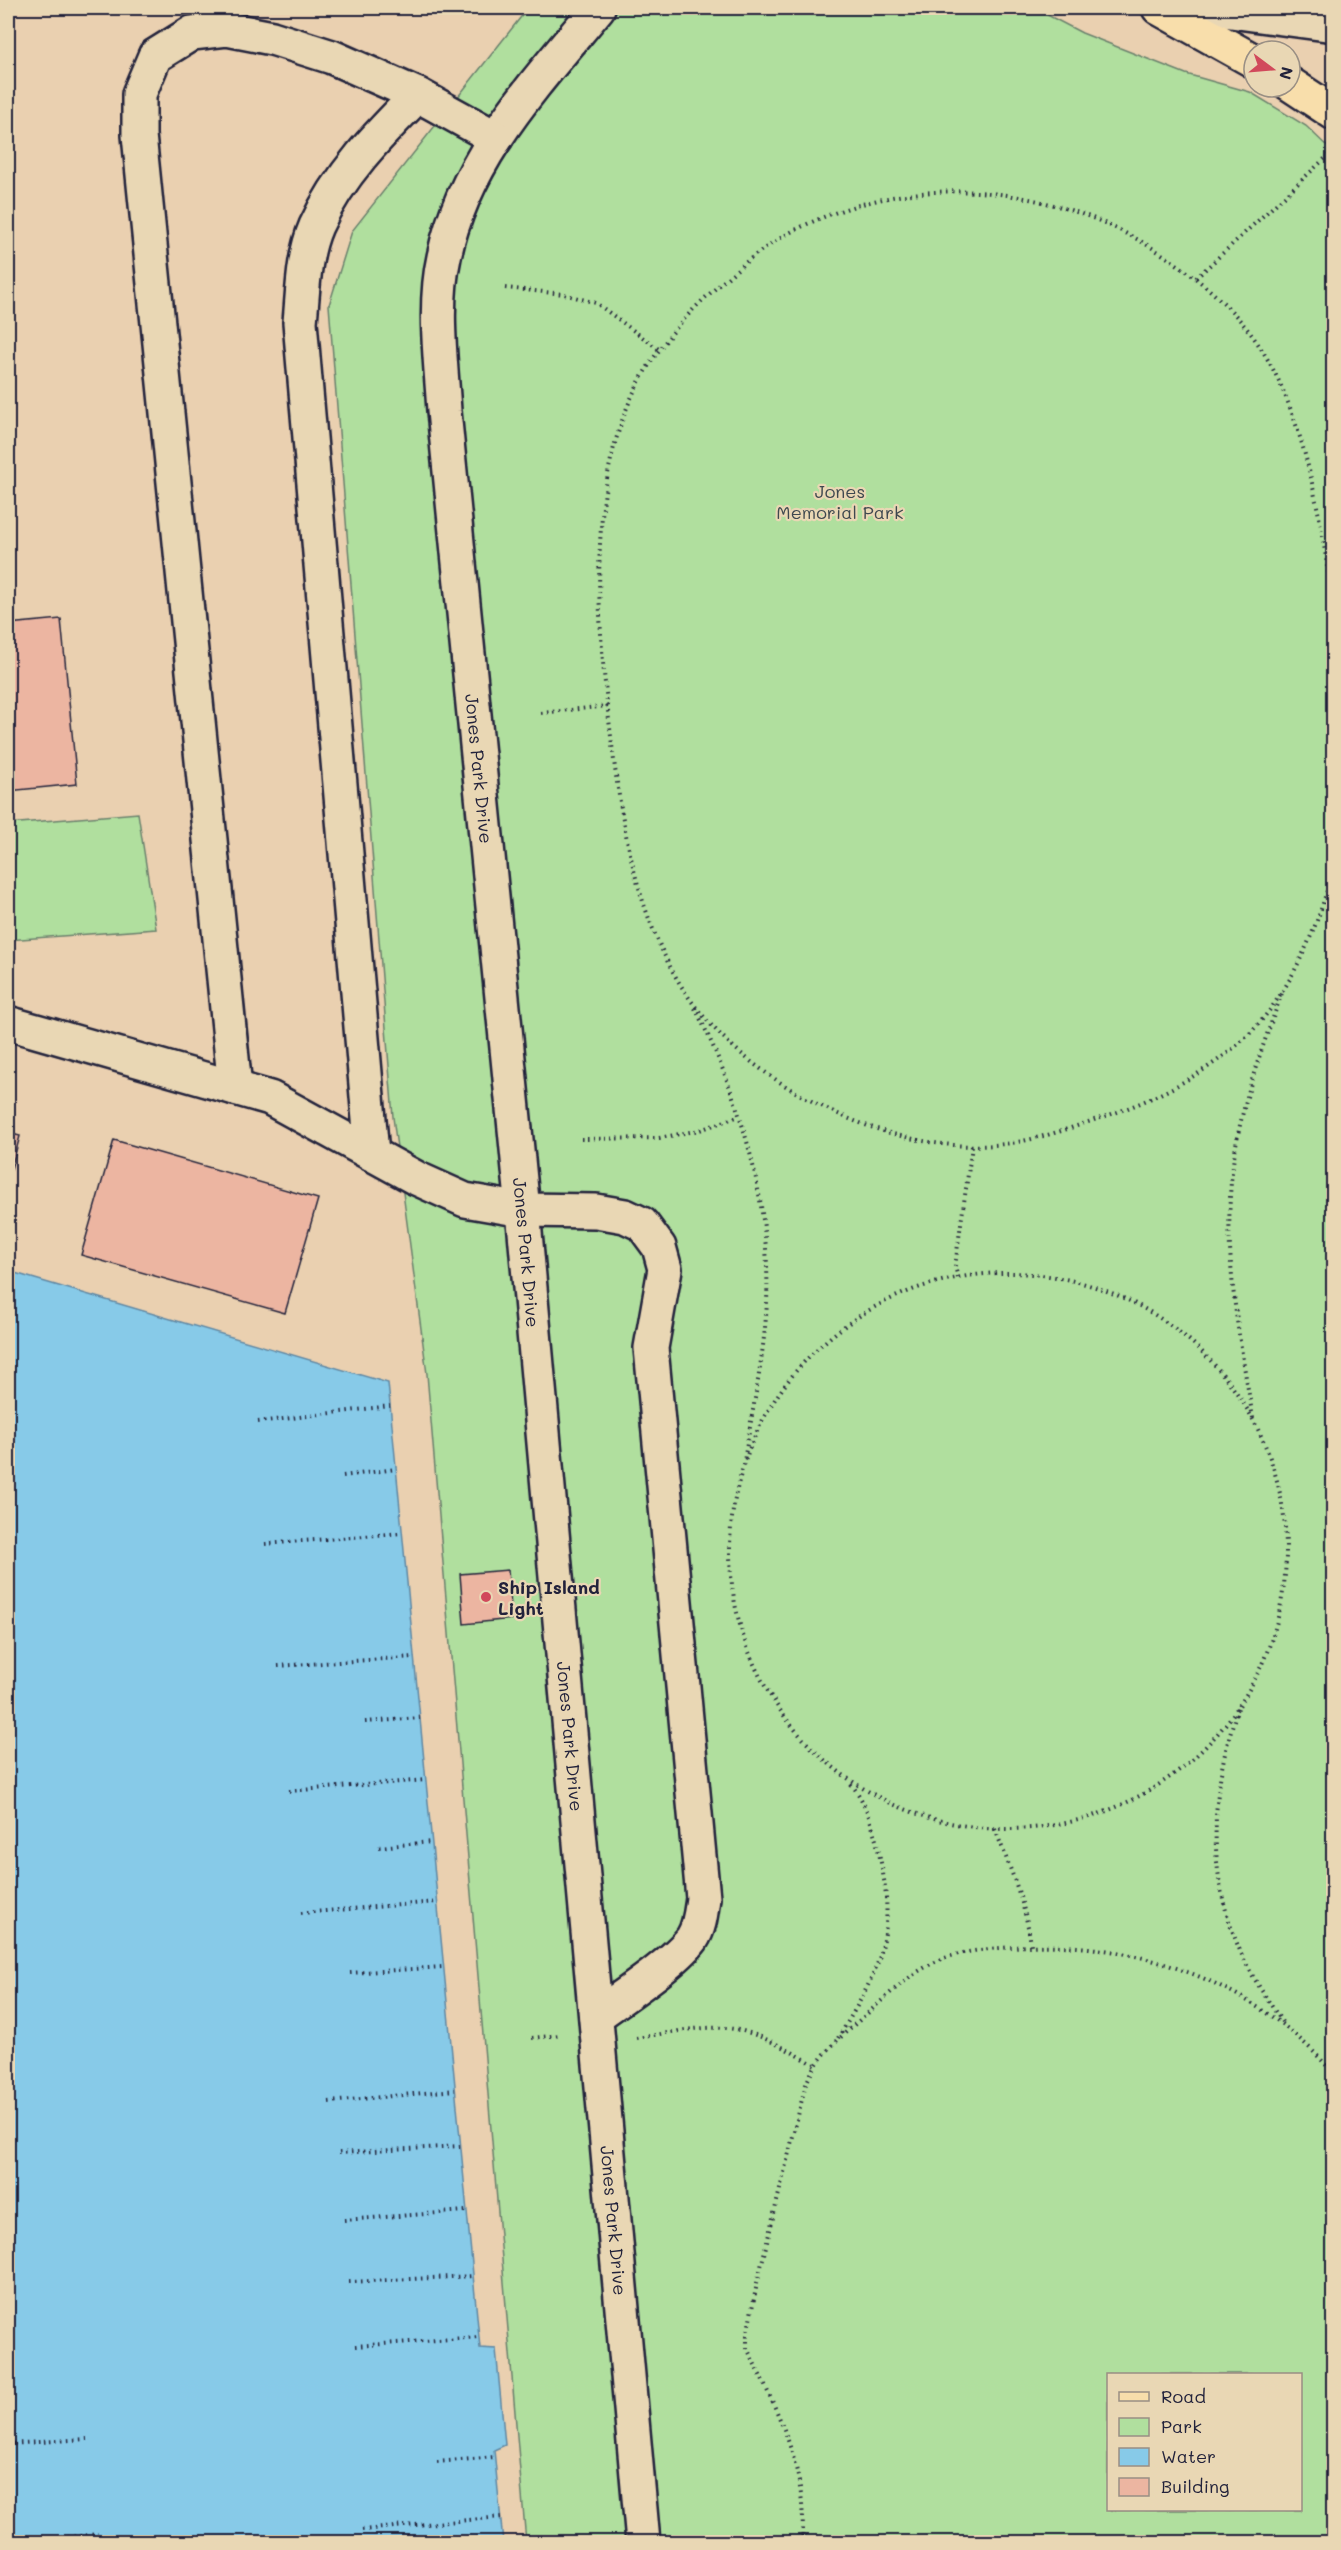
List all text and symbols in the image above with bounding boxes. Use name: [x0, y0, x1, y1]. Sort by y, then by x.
north arrow: [1242, 39, 1302, 99]
text: N: [1275, 65, 1299, 82]
park label: Jones Memorial Park: [776, 479, 904, 524]
street label: Jones Park Drive: [460, 693, 499, 845]
street label: Jones Park Drive: [508, 1176, 546, 1328]
place label: Ship Island Light: [498, 1575, 600, 1620]
marker: Ship Island Light: [479, 1590, 493, 1604]
street label: Jones Park Drive: [552, 1660, 589, 1812]
street label: Jones Park Drive: [595, 2144, 633, 2296]
legend: [1107, 2373, 1302, 2511]
text: Road: [1161, 2384, 1206, 2408]
text: Park: [1161, 2414, 1202, 2438]
text: Water: [1161, 2444, 1216, 2468]
text: Building: [1161, 2474, 1229, 2498]

